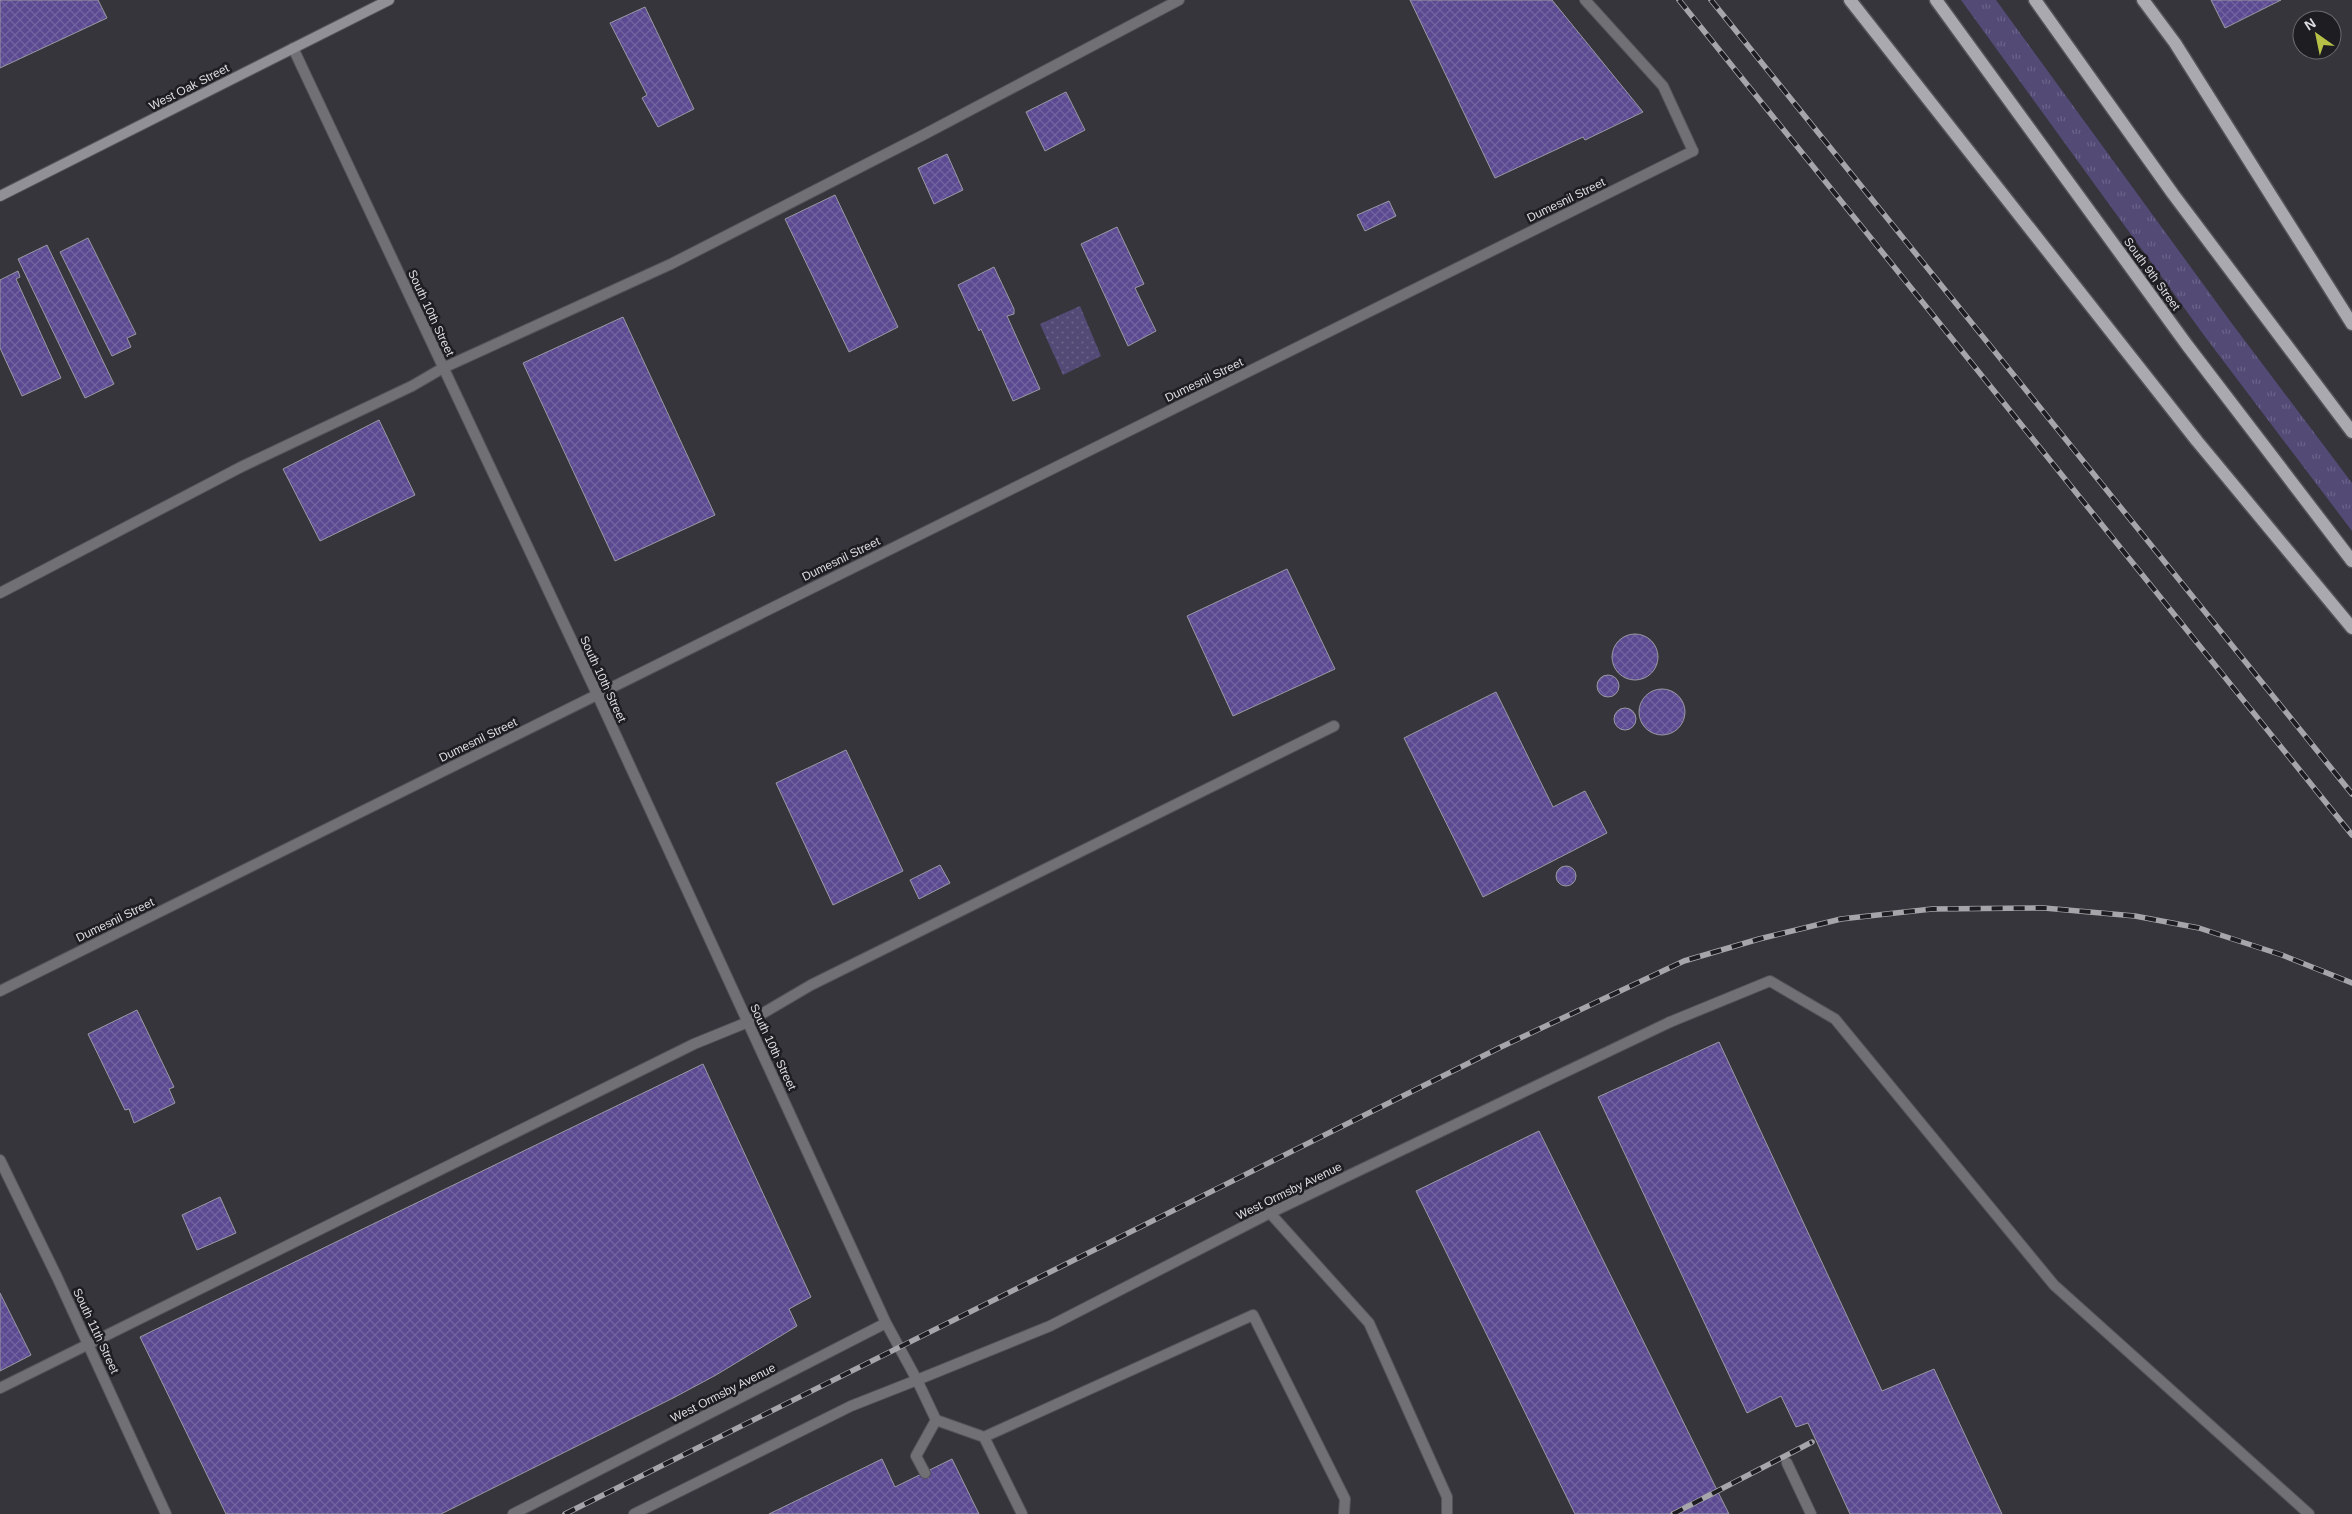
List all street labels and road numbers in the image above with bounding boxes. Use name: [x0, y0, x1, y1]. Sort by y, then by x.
street label: West Oak Street: [147, 61, 232, 113]
street label: Dumesnil Street: [1525, 175, 1608, 225]
street label: South 9th Street: [2121, 235, 2184, 314]
street label: South 10th Street: [405, 268, 457, 359]
street label: Dumesnil Street: [1163, 355, 1246, 405]
street label: Dumesnil Street: [800, 534, 883, 584]
street label: South 10th Street: [577, 634, 629, 725]
street label: Dumesnil Street: [437, 715, 520, 765]
street label: Dumesnil Street: [74, 895, 157, 945]
street label: South 10th Street: [747, 1002, 799, 1093]
street label: West Ormsby Avenue: [1234, 1159, 1344, 1223]
street label: South 11th Street: [70, 1286, 122, 1376]
street label: West Ormsby Avenue: [668, 1360, 778, 1425]

